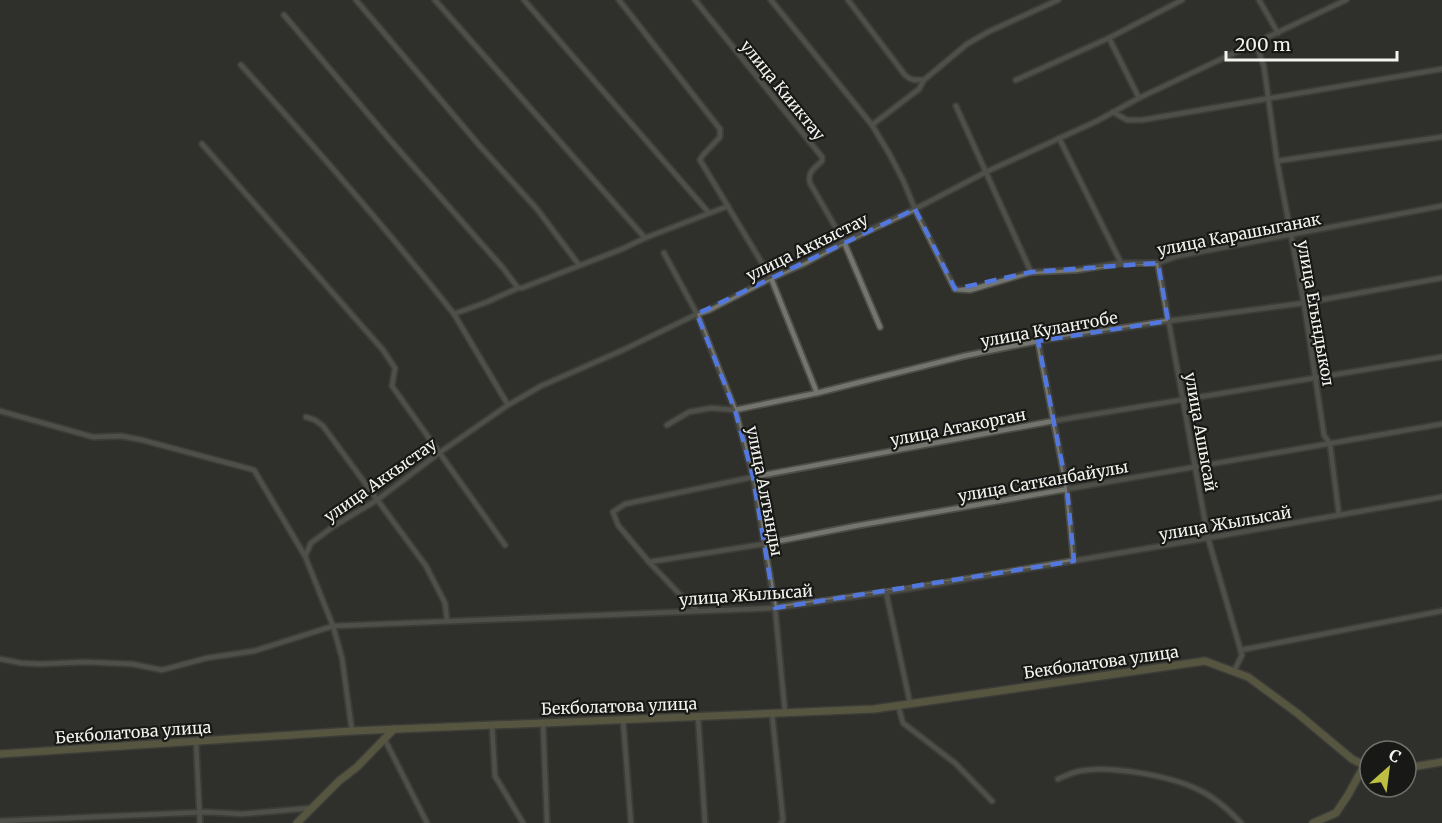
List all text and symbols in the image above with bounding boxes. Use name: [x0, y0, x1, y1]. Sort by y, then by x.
scale bar: [1226, 24, 1397, 62]
text: 200 m: [1235, 33, 1291, 56]
street label: улица Кииктау: [736, 36, 830, 145]
street label: улица Карашыганак: [1155, 208, 1323, 260]
street label: улица Аккыстау: [743, 209, 872, 285]
street label: улица Егындыкол: [1293, 238, 1339, 388]
street label: улица Кулантобе: [979, 307, 1119, 351]
street label: улица Ашысай: [1181, 371, 1221, 493]
street label: улица Атакорган: [888, 404, 1028, 450]
street label: улица Алтынды: [743, 424, 787, 558]
street label: улица Аккыстау: [320, 433, 441, 526]
street label: улица Сатканбайулы: [956, 456, 1130, 506]
street label: улица Жылысай: [1157, 502, 1293, 544]
street label: улица Жылысай: [678, 580, 814, 610]
street label: Бекболатова улица: [1022, 641, 1180, 683]
street label: Бекболатова улица: [540, 693, 698, 719]
street label: Бекболатова улица: [54, 717, 212, 747]
north arrow: [1358, 739, 1418, 799]
text: С: [1386, 744, 1404, 767]

